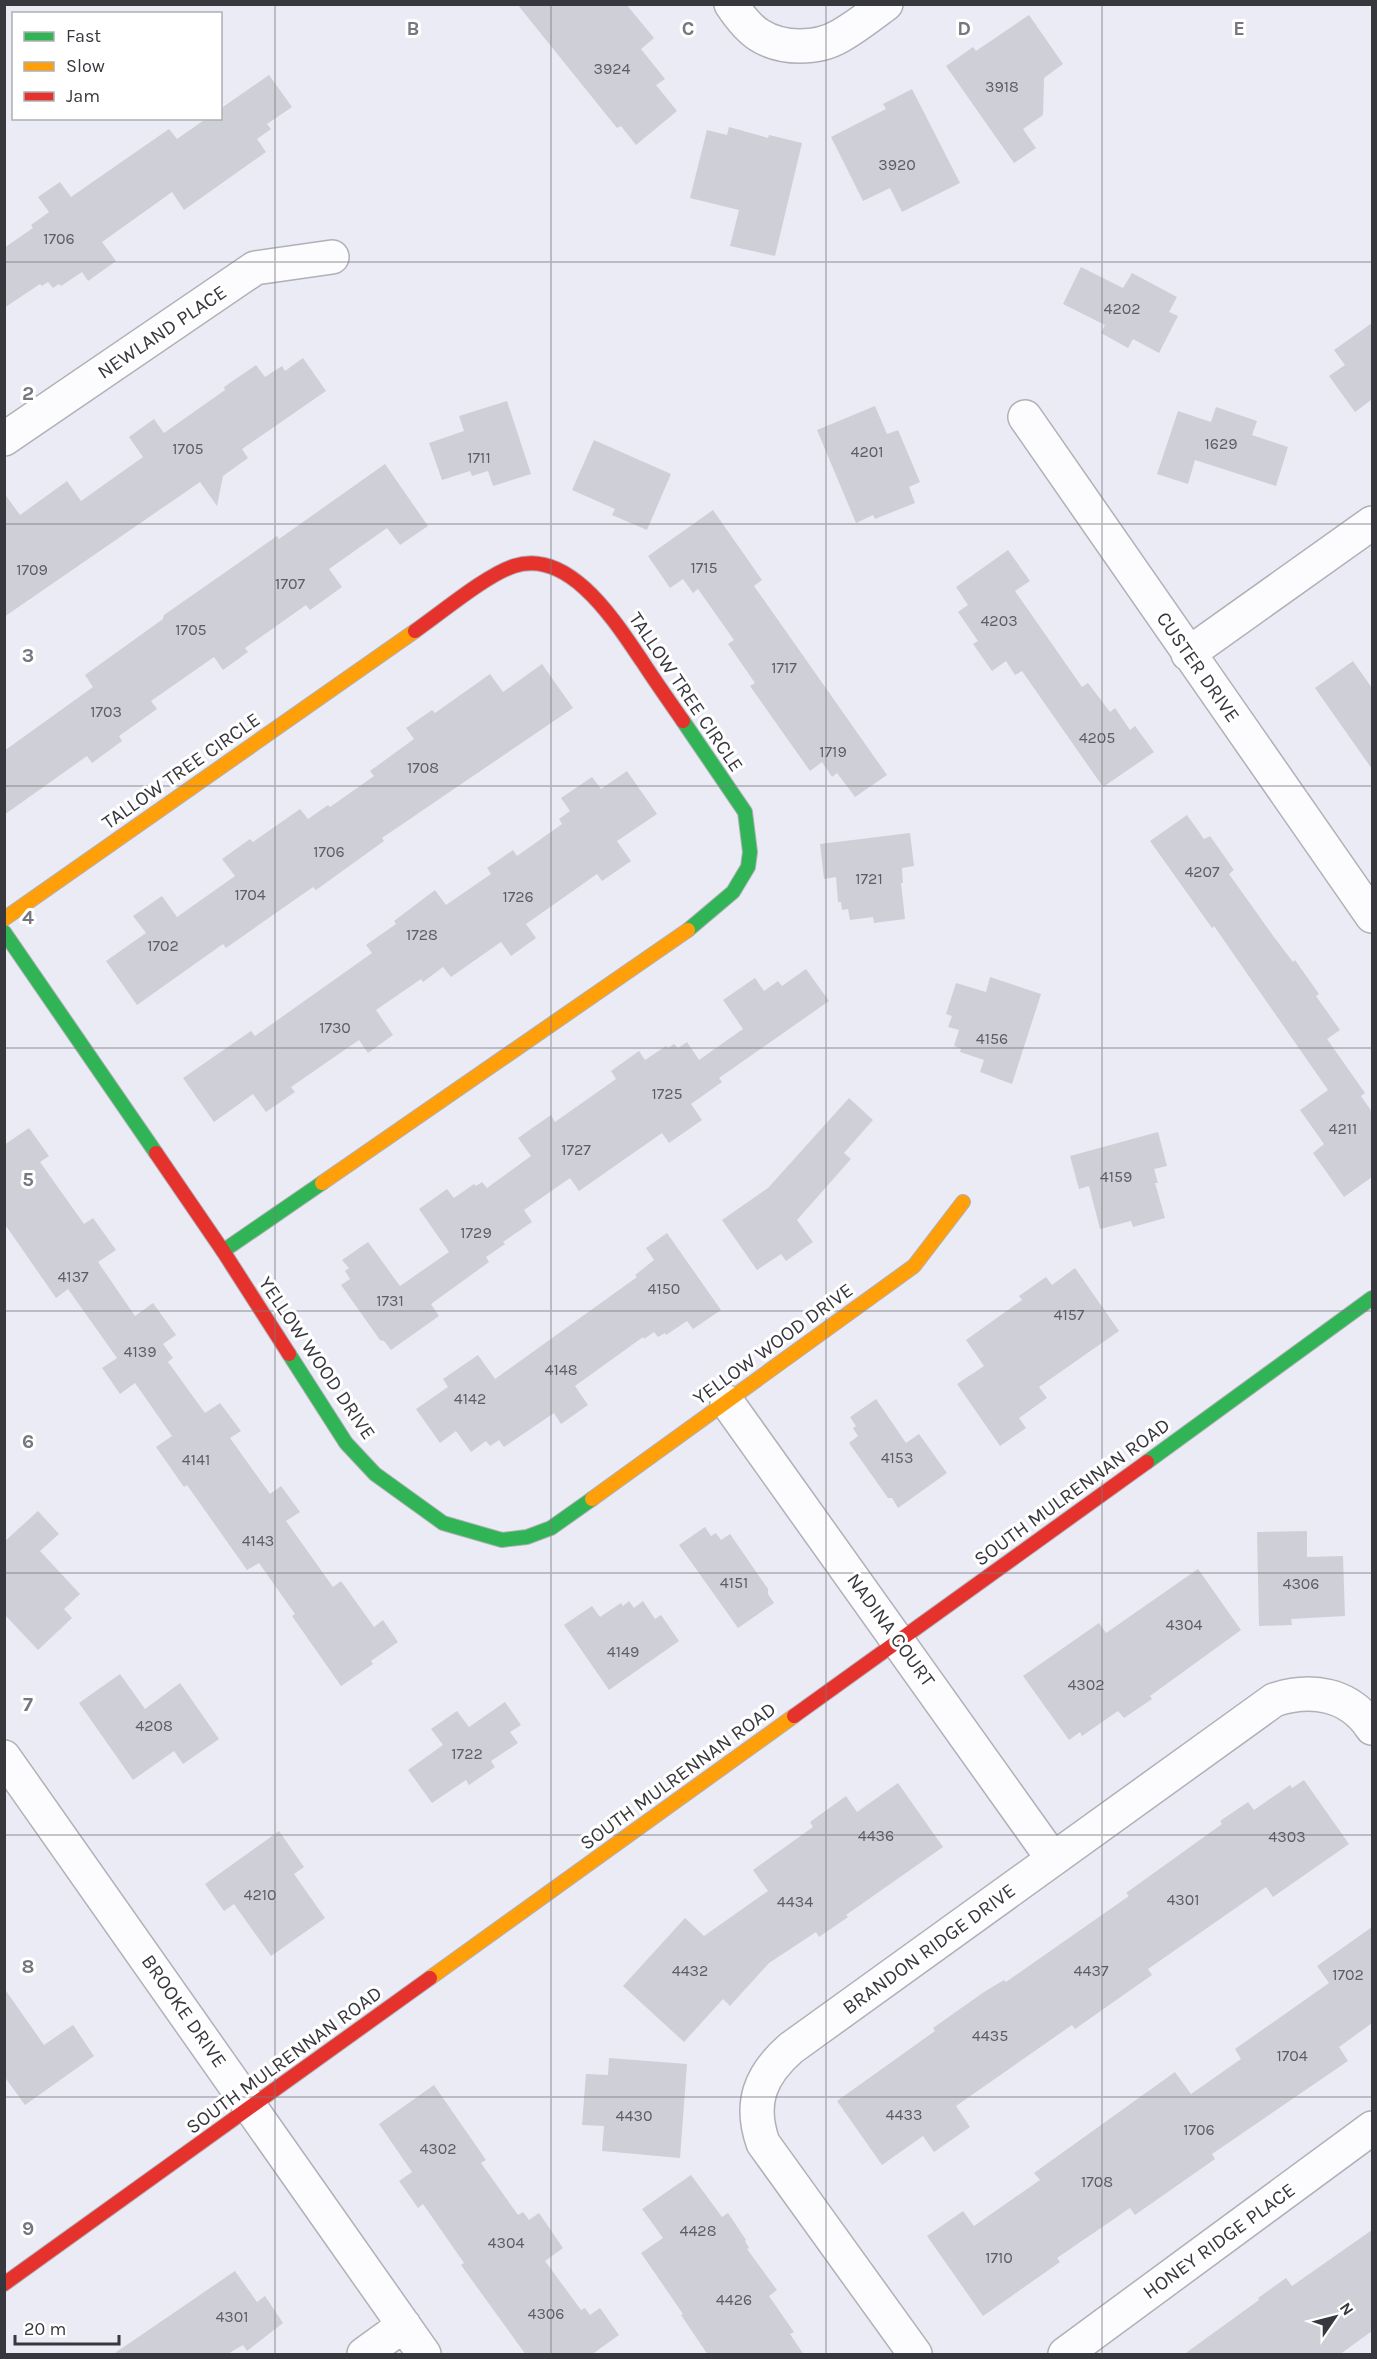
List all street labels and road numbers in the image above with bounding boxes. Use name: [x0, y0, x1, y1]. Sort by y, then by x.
street label: NEWLAND PLACE: [93, 280, 231, 384]
street label: CUSTER DRIVE: [1152, 607, 1244, 727]
street label: TALLOW TREE CIRCLE: [624, 608, 748, 776]
street label: TALLOW TREE CIRCLE: [98, 708, 264, 834]
street label: YELLOW WOOD DRIVE: [254, 1272, 380, 1444]
street label: YELLOW WOOD DRIVE: [689, 1278, 857, 1410]
street label: SOUTH MULRENNAN ROAD: [970, 1413, 1174, 1571]
street label: NADINA COURT: [842, 1569, 940, 1691]
street label: SOUTH MULRENNAN ROAD: [576, 1697, 780, 1855]
street label: BRANDON RIDGE DRIVE: [838, 1879, 1020, 2019]
street label: BROOKE DRIVE: [137, 1950, 231, 2072]
street label: SOUTH MULRENNAN ROAD: [182, 1981, 386, 2139]
street label: HONEY RIDGE PLACE: [1139, 2178, 1299, 2304]

